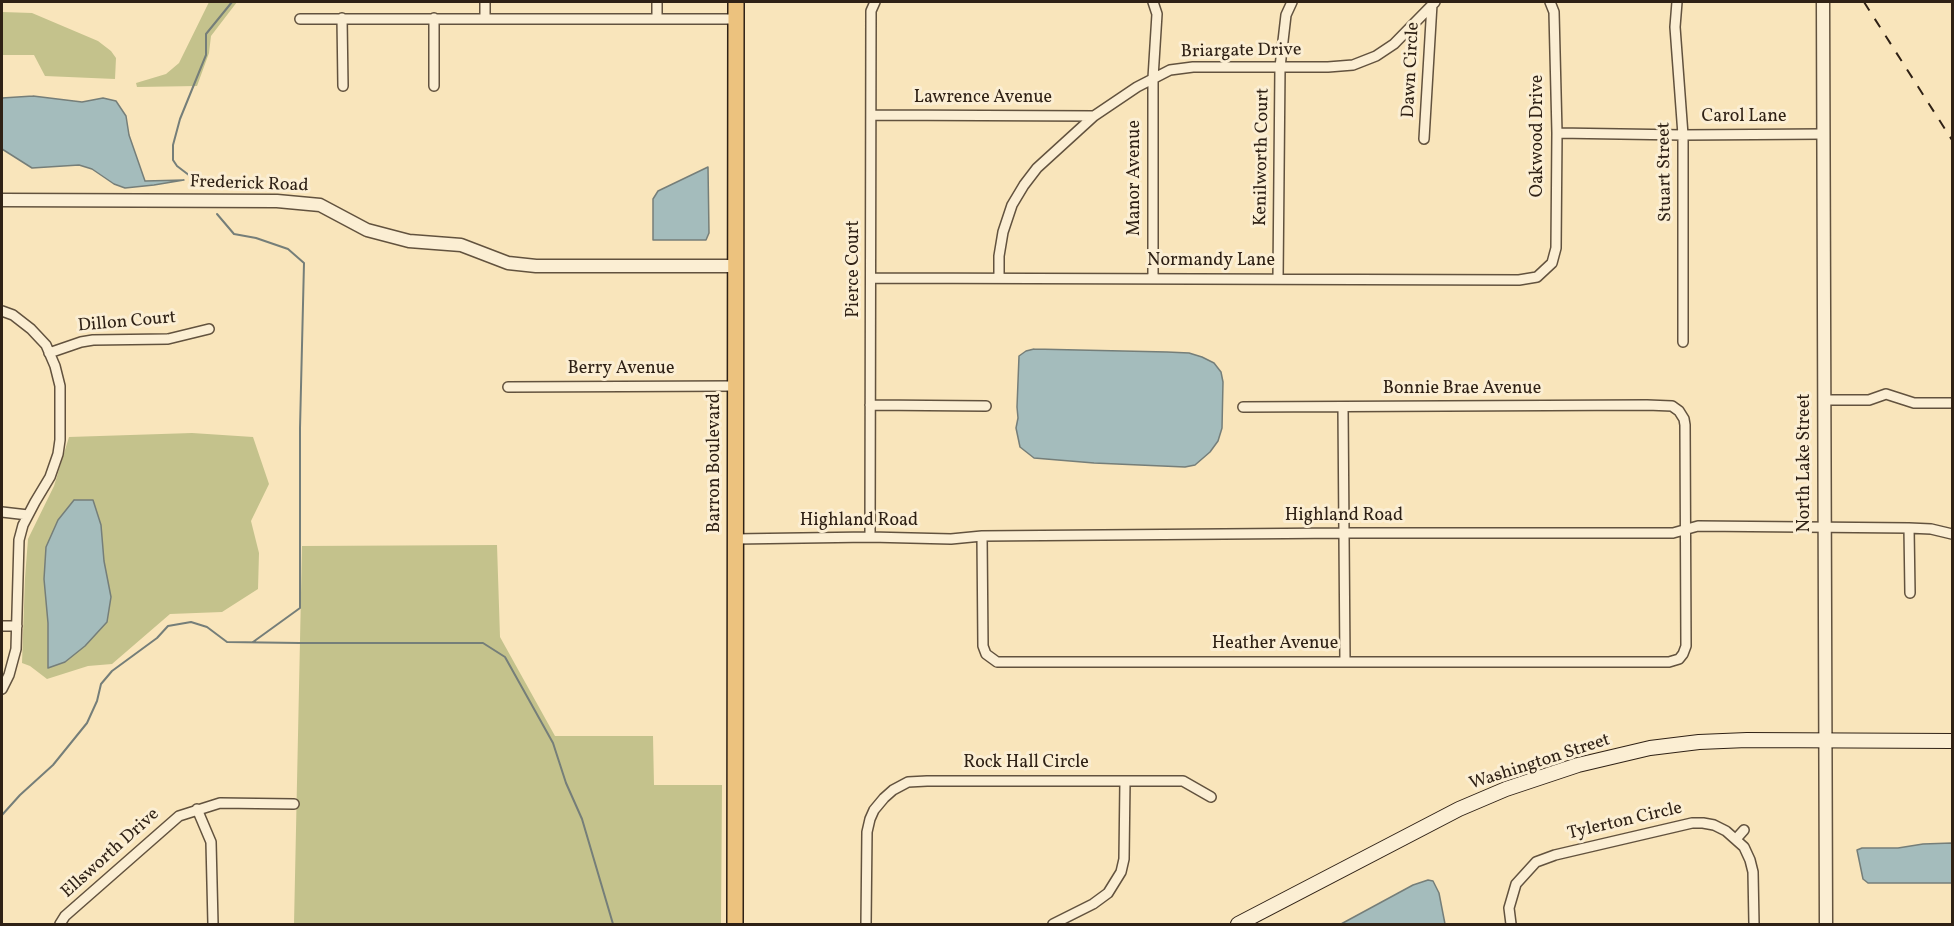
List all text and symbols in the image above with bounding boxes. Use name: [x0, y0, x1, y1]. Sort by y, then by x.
street label: Dawn Circle: [1399, 21, 1425, 119]
street label: Briargate Drive: [1180, 40, 1302, 64]
street label: Oakwood Drive: [1528, 75, 1550, 197]
street label: Lawrence Avenue: [914, 88, 1052, 110]
street label: Kenilworth Court: [1251, 88, 1275, 226]
street label: Carol Lane: [1702, 107, 1786, 129]
street label: Manor Avenue: [1125, 120, 1147, 236]
street label: Stuart Street: [1654, 122, 1678, 222]
street label: Frederick Road: [189, 172, 309, 198]
street label: Pierce Court: [844, 220, 866, 318]
street label: Normandy Lane: [1147, 251, 1275, 273]
street label: Dillon Court: [77, 308, 177, 338]
street label: Berry Avenue: [567, 359, 675, 381]
street label: Bonnie Brae Avenue: [1383, 379, 1541, 401]
street label: Barron Boulevard: [705, 393, 727, 533]
street label: North Lake Street: [1795, 393, 1817, 533]
street label: Highland Road: [1285, 506, 1403, 528]
street label: Highland Road: [800, 511, 918, 533]
street label: Heather Avenue: [1212, 634, 1338, 656]
street label: Washington Street: [1467, 730, 1613, 796]
street label: Rock Hall Circle: [963, 753, 1089, 775]
street label: Tylerton Circle: [1566, 798, 1684, 846]
street label: Ellsworth Drive: [58, 804, 164, 904]

